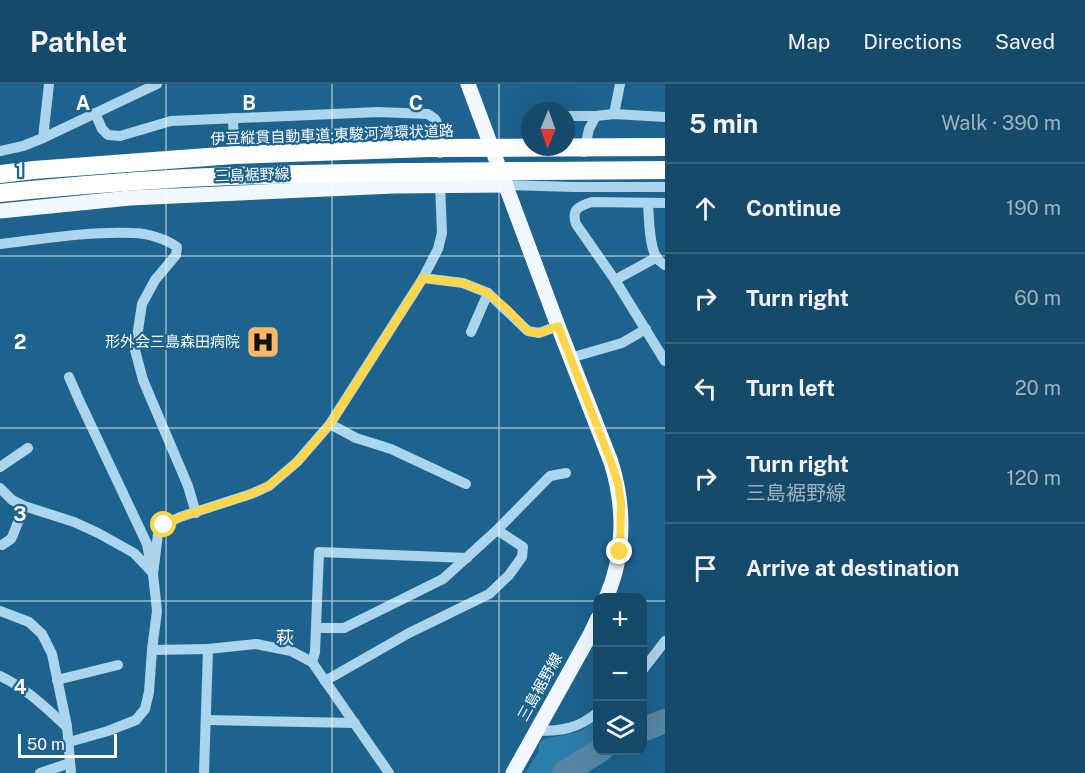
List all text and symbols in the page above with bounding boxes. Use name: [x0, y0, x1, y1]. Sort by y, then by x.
text: Pathlet: [30, 25, 127, 58]
text: Map: [788, 29, 830, 54]
text: Directions: [863, 29, 962, 54]
text: Saved: [995, 29, 1055, 54]
text: A: [76, 91, 90, 115]
text: B: [242, 91, 256, 115]
text: C: [409, 91, 423, 115]
north arrow: [521, 102, 575, 156]
text: 5 min: [689, 108, 758, 139]
text: Walk · 390 m: [941, 111, 1061, 135]
street label: 伊豆縦貫自動車道;東駿河湾環状道路: [210, 122, 454, 147]
text: 1: [16, 158, 24, 182]
street label: 三島裾野線: [214, 165, 290, 184]
icon: ahead: [689, 192, 722, 225]
text: Continue: [746, 195, 841, 221]
text: 190 m: [1006, 196, 1061, 220]
icon: right: [689, 282, 722, 315]
text: Turn right: [746, 285, 849, 311]
text: 60 m: [1014, 286, 1061, 310]
hospital icon: 形外会三島森田病院: [245, 324, 281, 360]
text: 2: [14, 330, 26, 354]
place label: 形外会三島森田病院: [105, 333, 240, 350]
icon: left: [689, 372, 722, 405]
text: Turn left: [746, 375, 835, 401]
text: 20 m: [1015, 376, 1061, 400]
text: Turn right: [746, 451, 849, 477]
icon: right: [689, 462, 722, 495]
text: 120 m: [1007, 466, 1061, 490]
text: 三島裾野線: [746, 481, 846, 505]
text: 3: [13, 502, 27, 526]
route start: [150, 511, 176, 537]
route end: [606, 538, 632, 564]
icon: arrive: [689, 552, 722, 585]
text: Arrive at destination: [746, 555, 959, 581]
map controls: [593, 593, 647, 755]
button: +: [593, 593, 647, 647]
district label: 萩: [276, 627, 294, 648]
button: −: [593, 647, 647, 701]
street label: 三島裾野線: [514, 650, 565, 724]
text: 4: [13, 675, 27, 699]
button: layers: [593, 701, 647, 755]
scale bar: [18, 731, 117, 758]
text: 50 m: [27, 735, 65, 754]

